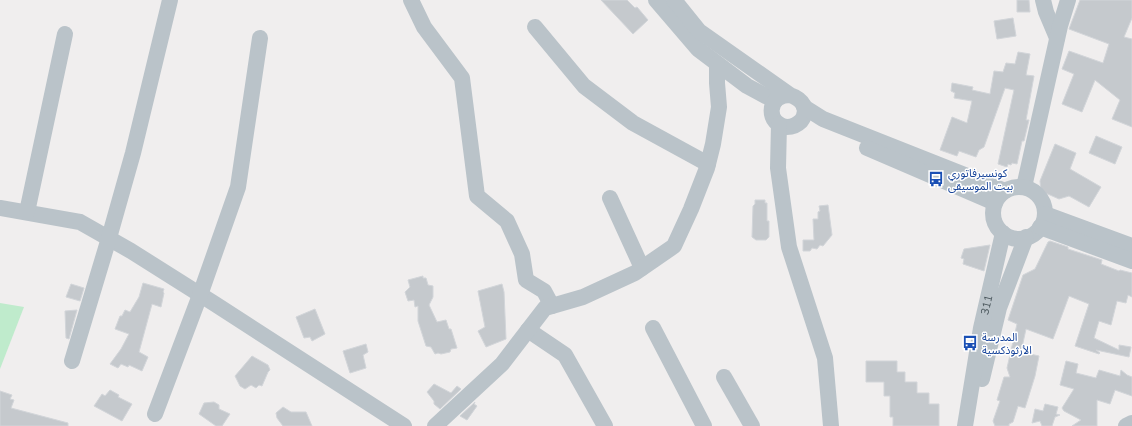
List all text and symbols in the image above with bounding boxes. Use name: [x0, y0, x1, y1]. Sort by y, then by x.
place label: كونسيرفاتوري بيت الموسيقى: [948, 166, 1013, 194]
bus stop icon: كونسيرفاتوري بيت الموسيقى: [927, 170, 945, 188]
street label: 311: [977, 294, 996, 316]
place label: المدرسة الأرثوذكسية: [982, 330, 1032, 358]
bus stop icon: المدرسة الأرثوذكسية: [961, 334, 979, 352]

